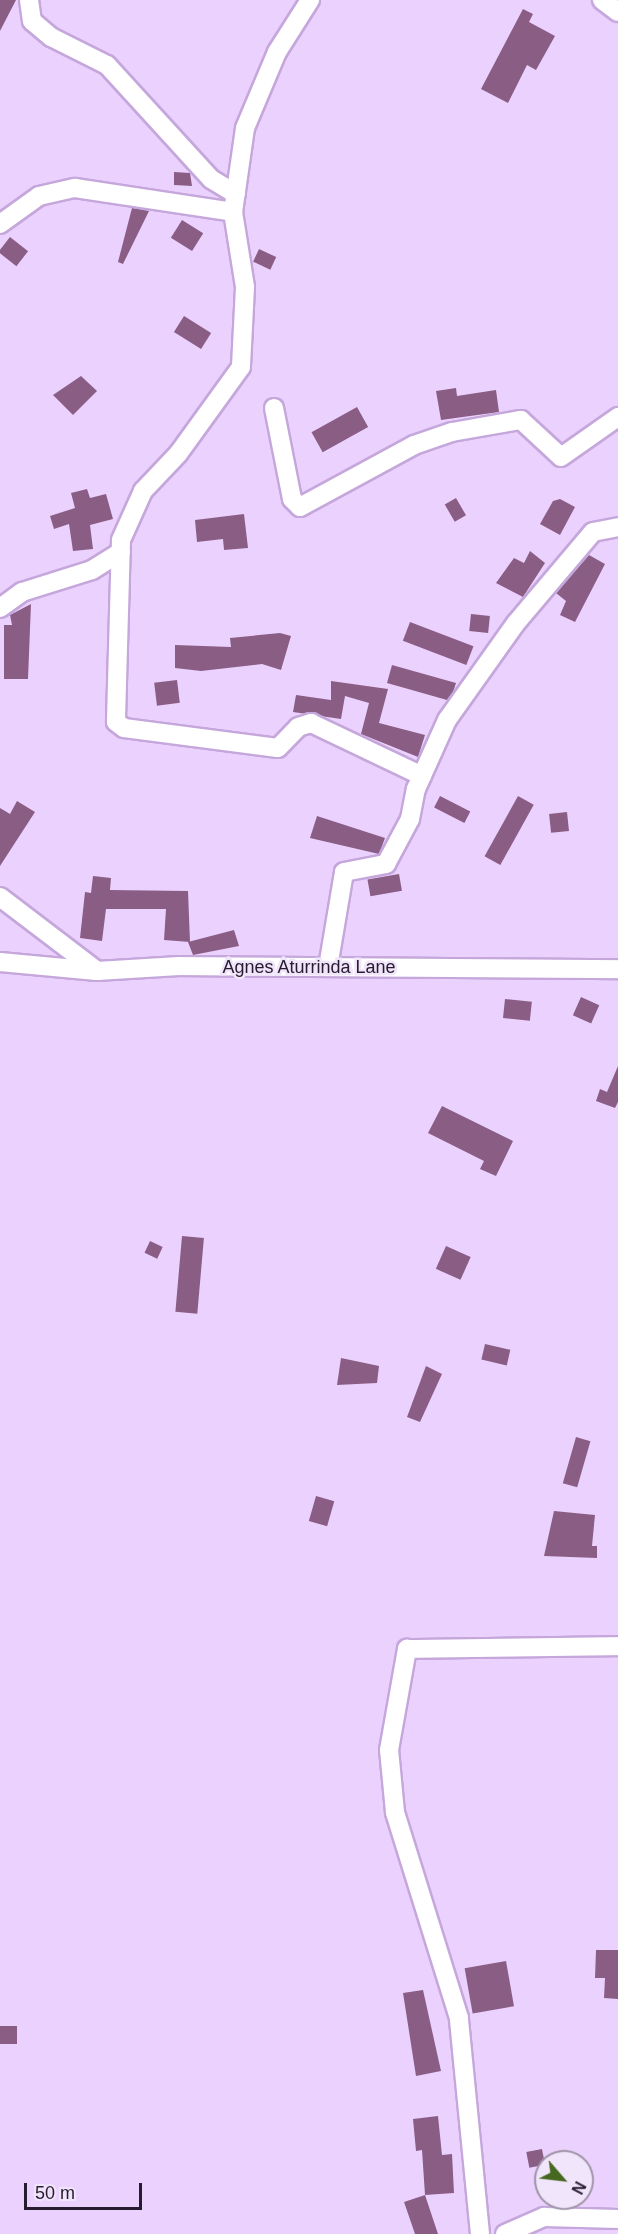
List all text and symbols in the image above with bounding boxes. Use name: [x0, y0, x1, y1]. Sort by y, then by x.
street label: Agnes Aturrinda Lane: [222, 956, 396, 978]
north arrow: [534, 2150, 594, 2210]
scale bar: [27, 2171, 146, 2209]
text: N: [568, 2179, 589, 2197]
text: 50 m: [35, 2183, 75, 2203]

